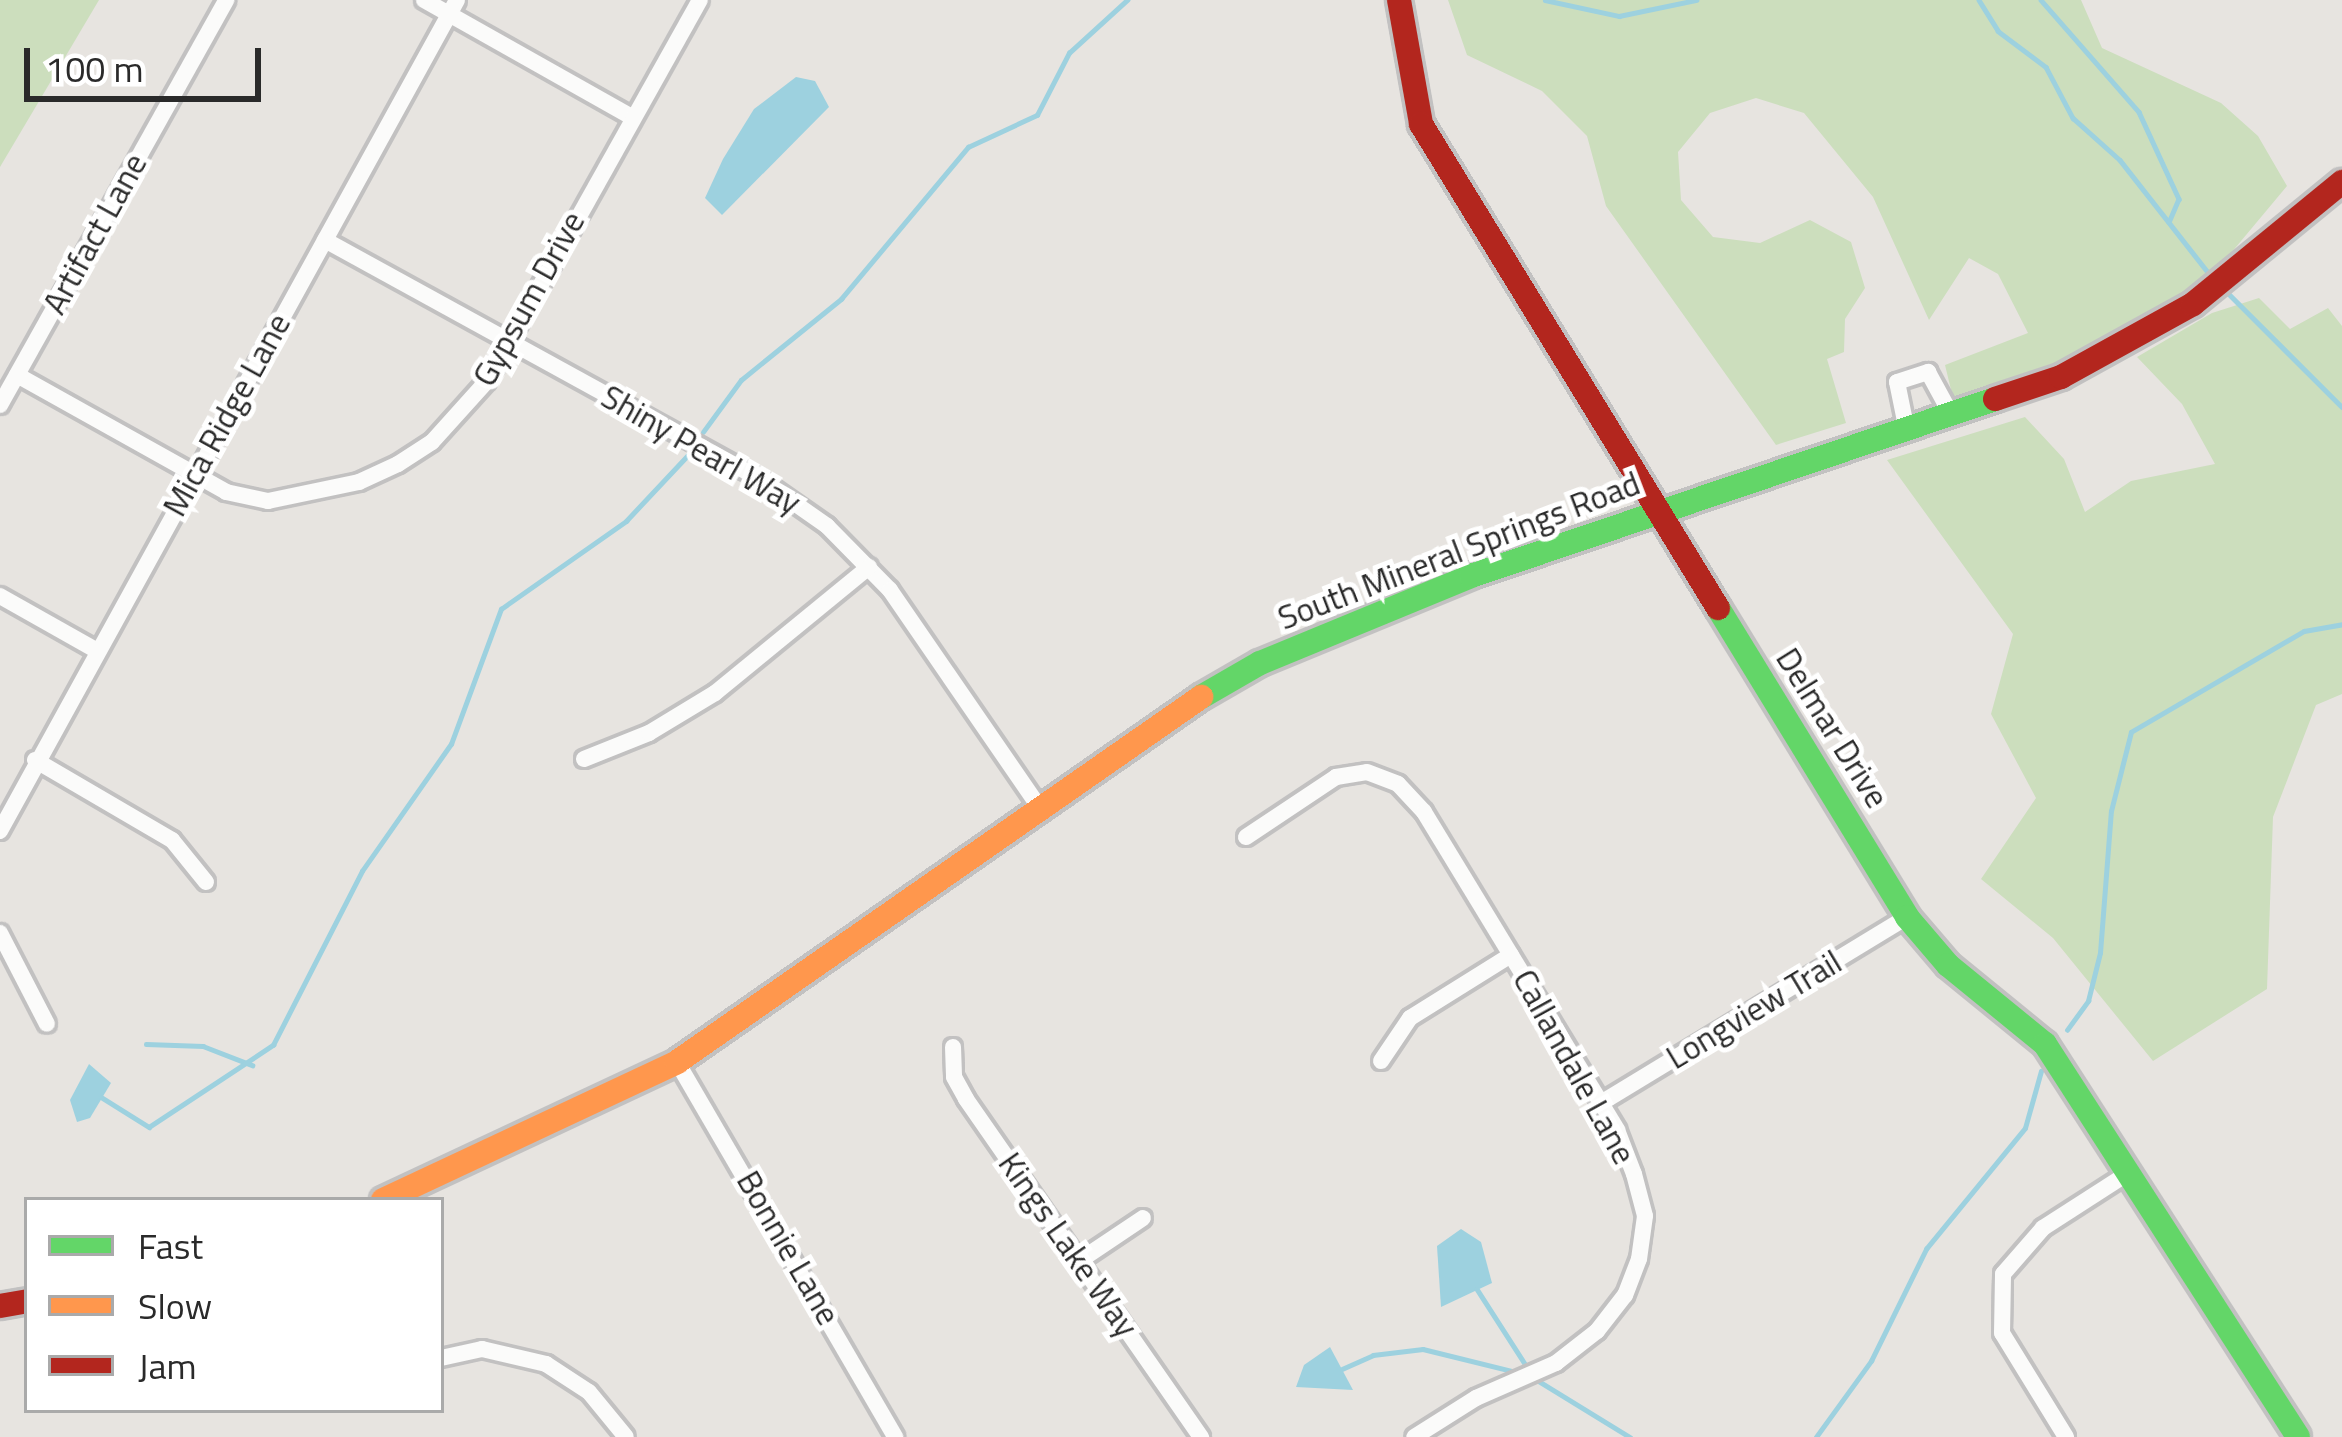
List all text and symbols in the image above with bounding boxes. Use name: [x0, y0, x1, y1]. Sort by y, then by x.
scale bar: [30, 24, 267, 98]
text: 100 m: [45, 41, 144, 96]
street label: Artifact Lane: [35, 147, 155, 321]
street label: Gypsum Drive: [465, 205, 593, 393]
street label: Mica Ridge Lane: [155, 307, 299, 523]
street label: Shiny Pearl Way: [594, 377, 808, 523]
street label: South Mineral Springs Road: [1273, 464, 1645, 638]
street label: Delmar Drive: [1767, 641, 1897, 815]
street label: Longview Trail: [1659, 942, 1849, 1078]
street label: Callandale Lane: [1504, 963, 1644, 1171]
street label: Kings Lake Way: [990, 1145, 1146, 1345]
street label: Bonnie Lane: [728, 1164, 848, 1332]
legend: [24, 1197, 444, 1413]
text: Fast: [138, 1218, 203, 1273]
text: Slow: [138, 1278, 212, 1333]
text: Jam: [138, 1338, 197, 1393]

